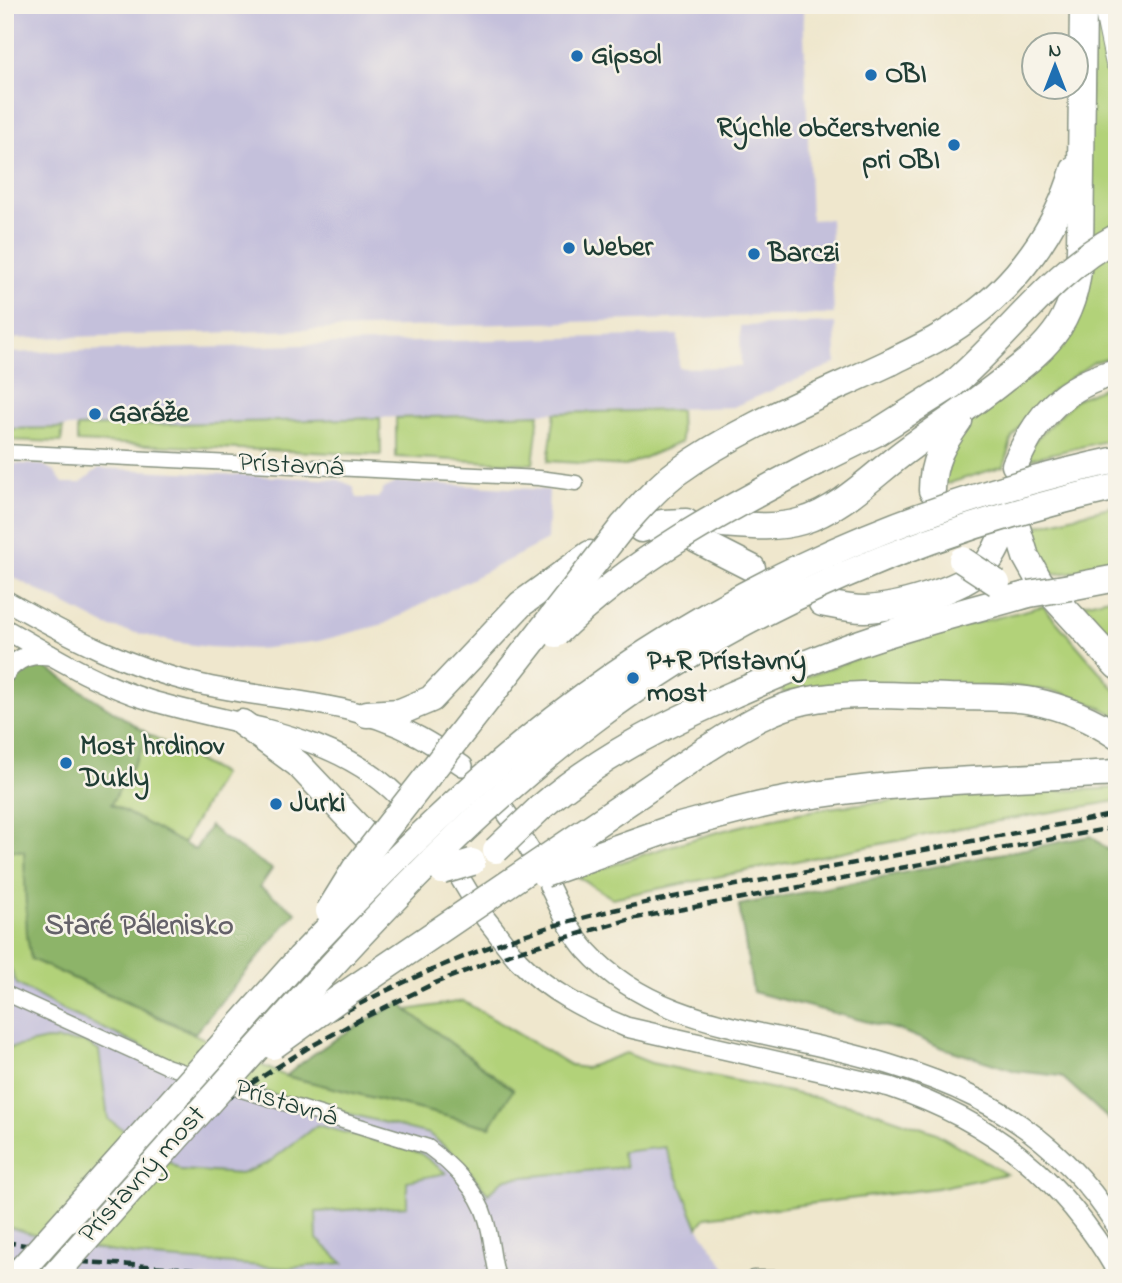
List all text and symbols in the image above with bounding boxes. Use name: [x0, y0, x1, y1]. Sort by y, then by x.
north arrow: [1020, 32, 1090, 102]
place label: Gipsol: [591, 36, 662, 77]
text: N: [1049, 38, 1062, 65]
marker: Gipsol: [569, 48, 585, 64]
place label: OBI: [885, 55, 927, 96]
marker: OBI: [863, 67, 879, 83]
place label: Rýchle občerstvenie pri OBI: [717, 109, 941, 182]
marker: Rýchle občerstvenie pri OBI: [946, 137, 962, 153]
place label: Weber: [583, 228, 655, 269]
place label: Barczi: [766, 234, 840, 275]
marker: Weber: [561, 240, 577, 256]
marker: Barczi: [746, 246, 762, 262]
place label: Garáže: [109, 394, 190, 435]
marker: Garáže: [87, 406, 103, 422]
street label: Prístavná: [237, 443, 345, 489]
place label: P+R Prístavný most: [647, 642, 806, 715]
marker: P+R Prístavný most: [625, 670, 641, 686]
place label: Most hrdinov Dukly: [78, 727, 225, 800]
marker: Most hrdinov Dukly: [58, 755, 74, 771]
place label: Jurki: [290, 784, 346, 825]
marker: Jurki: [268, 796, 284, 812]
district label: Staré Pálenisko: [44, 905, 234, 949]
street label: Prístavná: [229, 1069, 343, 1139]
street label: Prístavný most: [69, 1097, 217, 1253]

